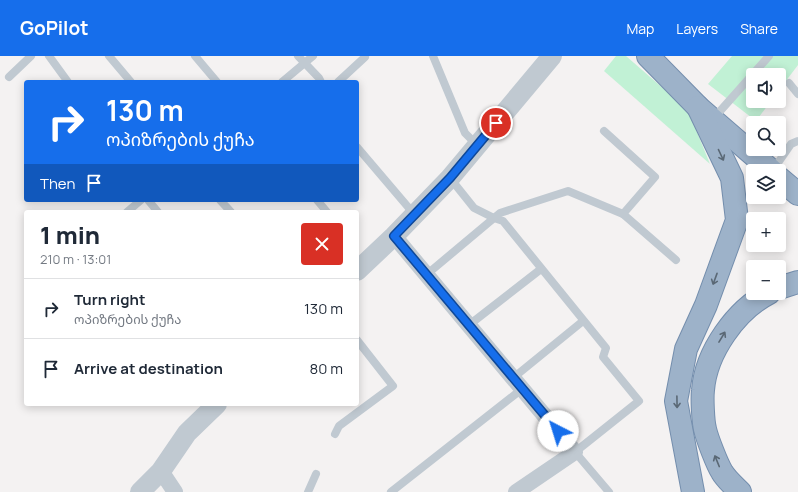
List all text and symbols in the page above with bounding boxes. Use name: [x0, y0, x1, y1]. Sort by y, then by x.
text: GoPilot: [20, 15, 88, 41]
text: Map: [626, 19, 654, 38]
text: Layers: [676, 19, 718, 38]
text: Share: [740, 19, 778, 38]
map controls: [746, 68, 786, 300]
button: sound: [746, 68, 786, 108]
text: 130 m: [106, 91, 184, 129]
icon: right: [40, 96, 92, 148]
pin: [479, 106, 513, 140]
icon: arrive: [485, 112, 507, 134]
button: search: [746, 116, 786, 156]
text: ოპიზრების ქუჩა: [106, 127, 255, 151]
one-way arrow: [718, 149, 725, 161]
button: layers: [746, 164, 786, 204]
icon: arrive: [83, 172, 105, 194]
text: Then: [40, 173, 75, 194]
button: +: [746, 212, 786, 252]
text: 1 min: [40, 218, 100, 251]
button: close: [301, 223, 343, 265]
text: 210 m · 13:01: [40, 250, 111, 268]
button: −: [746, 260, 786, 300]
one-way arrow: [711, 272, 719, 284]
text: Turn right: [74, 289, 145, 310]
icon: right: [40, 298, 62, 320]
text: 130 m: [304, 298, 343, 319]
text: ოპიზრების ქუჩა: [74, 310, 181, 328]
one-way arrow: [719, 331, 727, 343]
icon: arrive: [40, 358, 62, 380]
text: Arrive at destination: [74, 358, 223, 379]
text: 80 m: [309, 358, 343, 379]
one-way arrow: [673, 395, 681, 408]
position arrow: [537, 410, 579, 452]
one-way arrow: [713, 455, 721, 467]

